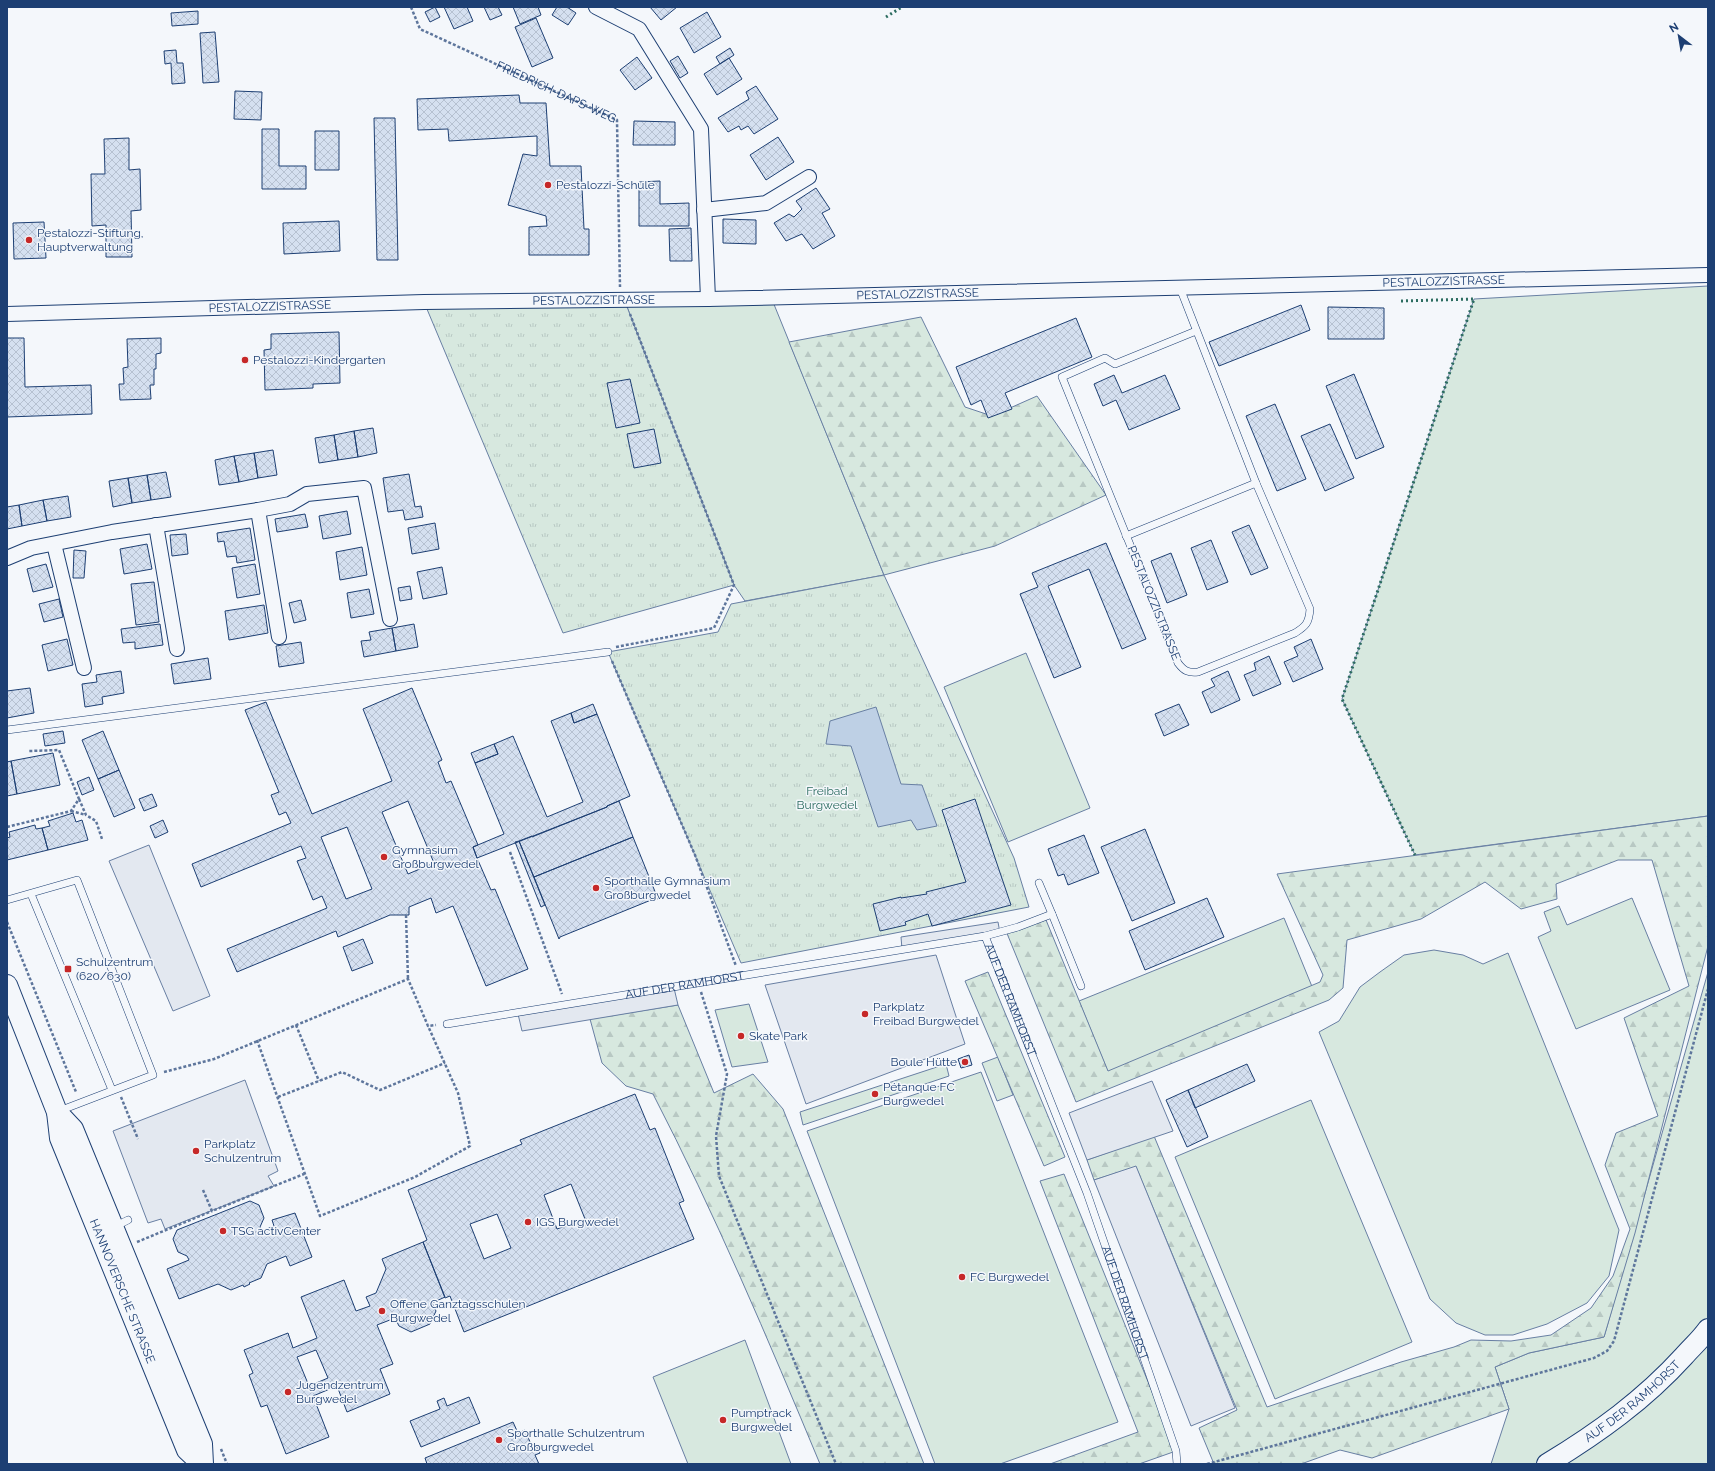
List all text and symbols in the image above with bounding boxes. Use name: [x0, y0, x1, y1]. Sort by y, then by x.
north arrow: [1659, 16, 1699, 56]
text: N: [1667, 20, 1681, 36]
street label: FRIEDRICH-DAPS-WEG: [494, 58, 619, 126]
place label: Pestalozzi-Schule: [556, 178, 655, 192]
marker: Pestalozzi-Schule: [543, 180, 553, 190]
place label: Pestalozzi-Stiftung, Hauptverwaltung: [37, 226, 144, 254]
marker: Pestalozzi-Stiftung, Hauptverwaltung: [24, 235, 34, 245]
street label: PESTALOZZISTRASSE: [1382, 273, 1505, 290]
street label: PESTALOZZISTRASSE: [856, 285, 979, 302]
street label: PESTALOZZISTRASSE: [532, 293, 655, 308]
street label: PESTALOZZISTRASSE: [208, 298, 331, 315]
place label: Pestalozzi-Kindergarten: [253, 353, 386, 367]
marker: Pestalozzi-Kindergarten: [240, 355, 250, 365]
street label: PESTALOZZISTRASSE: [1125, 544, 1183, 662]
park label: Freibad Burgwedel: [797, 784, 858, 812]
place label: Gymnasium Großburgwedel: [392, 843, 479, 871]
marker: Gymnasium Großburgwedel: [379, 852, 389, 862]
place label: Sporthalle Gymnasium Großburgwedel: [604, 874, 730, 902]
marker: Sporthalle Gymnasium Großburgwedel: [591, 883, 601, 893]
street label: AUF DER RAMHORST: [982, 942, 1039, 1059]
place label: Schulzentrum (620/630): [76, 955, 153, 983]
marker: Schulzentrum (620/630): [63, 964, 73, 974]
street label: AUF DER RAMHORST: [624, 968, 746, 1002]
place label: Parkplatz Freibad Burgwedel: [873, 1000, 979, 1028]
marker: Parkplatz Freibad Burgwedel: [860, 1009, 870, 1019]
place label: Skate Park: [749, 1029, 808, 1043]
marker: Skate Park: [736, 1031, 746, 1041]
place label: Boule Hütte: [890, 1055, 957, 1069]
marker: Boule Hütte: [960, 1057, 970, 1067]
place label: Pétanque FC Burgwedel: [883, 1080, 955, 1108]
marker: Pétanque FC Burgwedel: [870, 1089, 880, 1099]
place label: Parkplatz Schulzentrum: [204, 1137, 281, 1165]
marker: Parkplatz Schulzentrum: [191, 1146, 201, 1156]
place label: IGS Burgwedel: [536, 1215, 620, 1229]
street label: HANNOVERSCHE STRASSE: [87, 1217, 158, 1365]
marker: IGS Burgwedel: [523, 1217, 533, 1227]
place label: TSG activCenter: [231, 1224, 322, 1238]
marker: TSG activCenter: [218, 1226, 228, 1236]
street label: AUF DER RAMHORST: [1099, 1244, 1151, 1363]
place label: FC Burgwedel: [970, 1270, 1050, 1284]
marker: FC Burgwedel: [957, 1272, 967, 1282]
place label: Offene Ganztagsschulen Burgwedel: [390, 1297, 526, 1325]
marker: Offene Ganztagsschulen Burgwedel: [377, 1306, 387, 1316]
street label: AUF DER RAMHORST: [1582, 1357, 1683, 1445]
place label: Jugendzentrum Burgwedel: [296, 1378, 384, 1406]
marker: Jugendzentrum Burgwedel: [283, 1387, 293, 1397]
place label: Pumptrack Burgwedel: [731, 1406, 793, 1434]
marker: Pumptrack Burgwedel: [718, 1415, 728, 1425]
place label: Sporthalle Schulzentrum Großburgwedel: [507, 1426, 645, 1454]
marker: Sporthalle Schulzentrum Großburgwedel: [494, 1435, 504, 1445]

